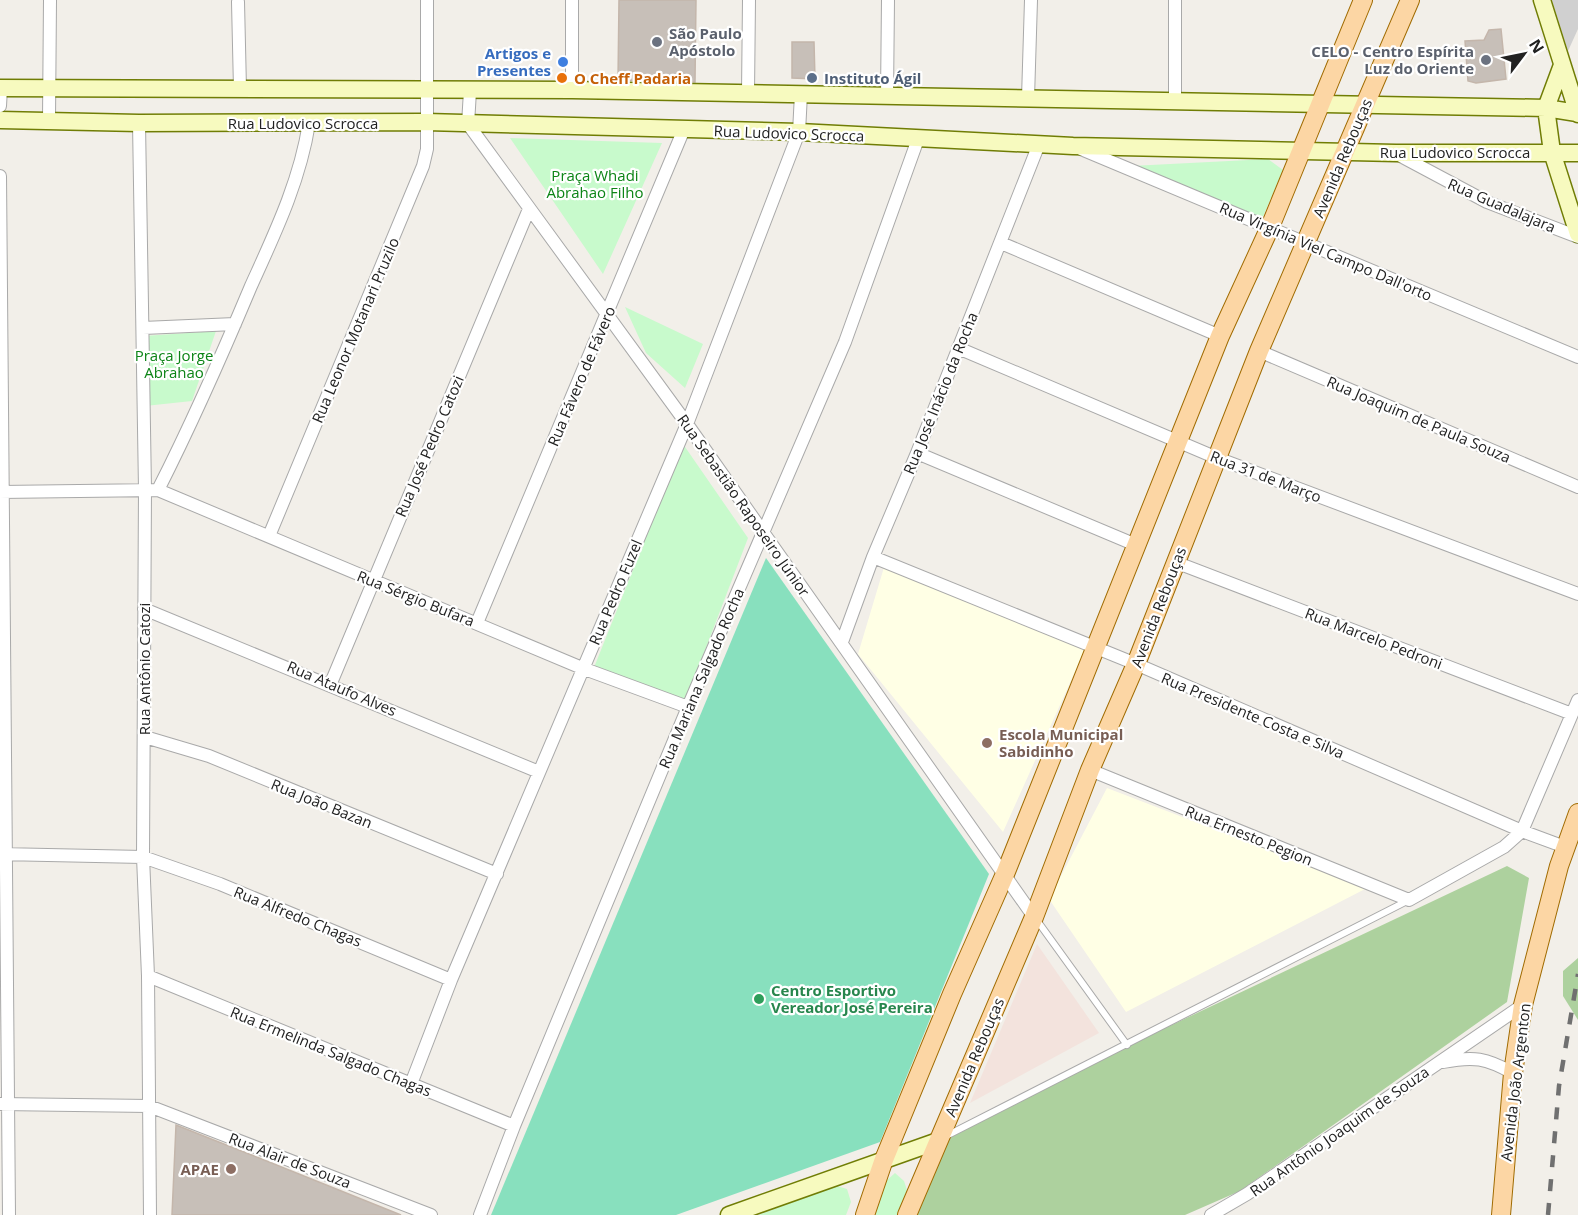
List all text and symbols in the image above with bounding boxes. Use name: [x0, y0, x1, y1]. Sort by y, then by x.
place label: São Paulo Apóstolo: [669, 23, 742, 60]
north arrow: [1494, 24, 1554, 84]
marker: São Paulo Apóstolo: [650, 35, 664, 49]
text: N: [1524, 35, 1549, 57]
place label: CELO - Centro Espírita Luz do Oriente: [1311, 41, 1474, 78]
place label: Artigos e Presentes: [477, 43, 551, 80]
marker: CELO - Centro Espírita Luz do Oriente: [1479, 53, 1493, 67]
marker: Artigos e Presentes: [556, 55, 570, 69]
place label: O Cheff Padaria: [574, 68, 691, 88]
place label: Instituto Ágil: [824, 68, 921, 88]
marker: O Cheff Padaria: [555, 71, 569, 85]
marker: Instituto Ágil: [805, 71, 819, 85]
street label: Avenida Rebouças: [1308, 95, 1376, 221]
street label: Rua Ludovico Scrocca: [228, 113, 378, 133]
street label: Rua Ludovico Scrocca: [713, 120, 865, 146]
street label: Rua Ludovico Scrocca: [1380, 142, 1530, 162]
park label: Praça Whadi Abrahao Filho: [546, 165, 644, 202]
street label: Rua Guadalajara: [1445, 173, 1559, 237]
street label: Rua Virgínia Viel Campo Dall'orto: [1217, 197, 1435, 305]
street label: Rua Leonor Motanari Pruzilo: [307, 234, 403, 426]
street label: Rua Fávero de Fávero: [542, 303, 620, 449]
street label: Rua José Inácio da Rocha: [898, 309, 982, 477]
park label: Praça Jorge Abrahao: [135, 345, 213, 382]
street label: Rua Joaquim de Paula Souza: [1324, 371, 1514, 467]
street label: Rua José Pedro Catozi: [390, 372, 468, 520]
street label: Rua Sebastião Raposeiro Júnior: [673, 410, 815, 600]
street label: Rua 31 de Março: [1208, 446, 1324, 506]
street label: Rua Pedro Fuzel: [584, 536, 646, 648]
street label: Avenida Rebouças: [1126, 544, 1190, 670]
street label: Rua Sérgio Bufara: [354, 565, 478, 631]
street label: Rua Mariana Salgado Rocha: [654, 585, 748, 771]
street label: Rua Antônio Catozi: [134, 603, 154, 735]
street label: Rua Marcelo Pedroni: [1302, 603, 1446, 673]
street label: Rua Ataufo Alves: [284, 656, 400, 720]
street label: Rua Presidente Costa e Silva: [1159, 667, 1347, 763]
place label: Escola Municipal Sabidinho: [999, 724, 1123, 761]
marker: Escola Municipal Sabidinho: [980, 736, 994, 750]
street label: Rua João Bazan: [268, 774, 376, 832]
street label: Rua Ernesto Pegion: [1182, 800, 1316, 870]
street label: Rua Alfredo Chagas: [231, 881, 365, 951]
place label: Centro Esportivo Vereador José Pereira: [771, 980, 933, 1017]
marker: Centro Esportivo Vereador José Pereira: [752, 992, 766, 1006]
street label: Avenida Rebouças: [940, 994, 1008, 1120]
street label: Rua Ermelinda Salgado Chagas: [227, 1001, 435, 1101]
street label: Avenida João Argenton: [1495, 1002, 1535, 1162]
street label: Rua Antônio Joaquim de Souza: [1245, 1061, 1433, 1201]
street label: Rua Alair de Souza: [226, 1127, 354, 1193]
place label: APAE: [180, 1159, 219, 1179]
marker: APAE: [224, 1162, 238, 1176]

